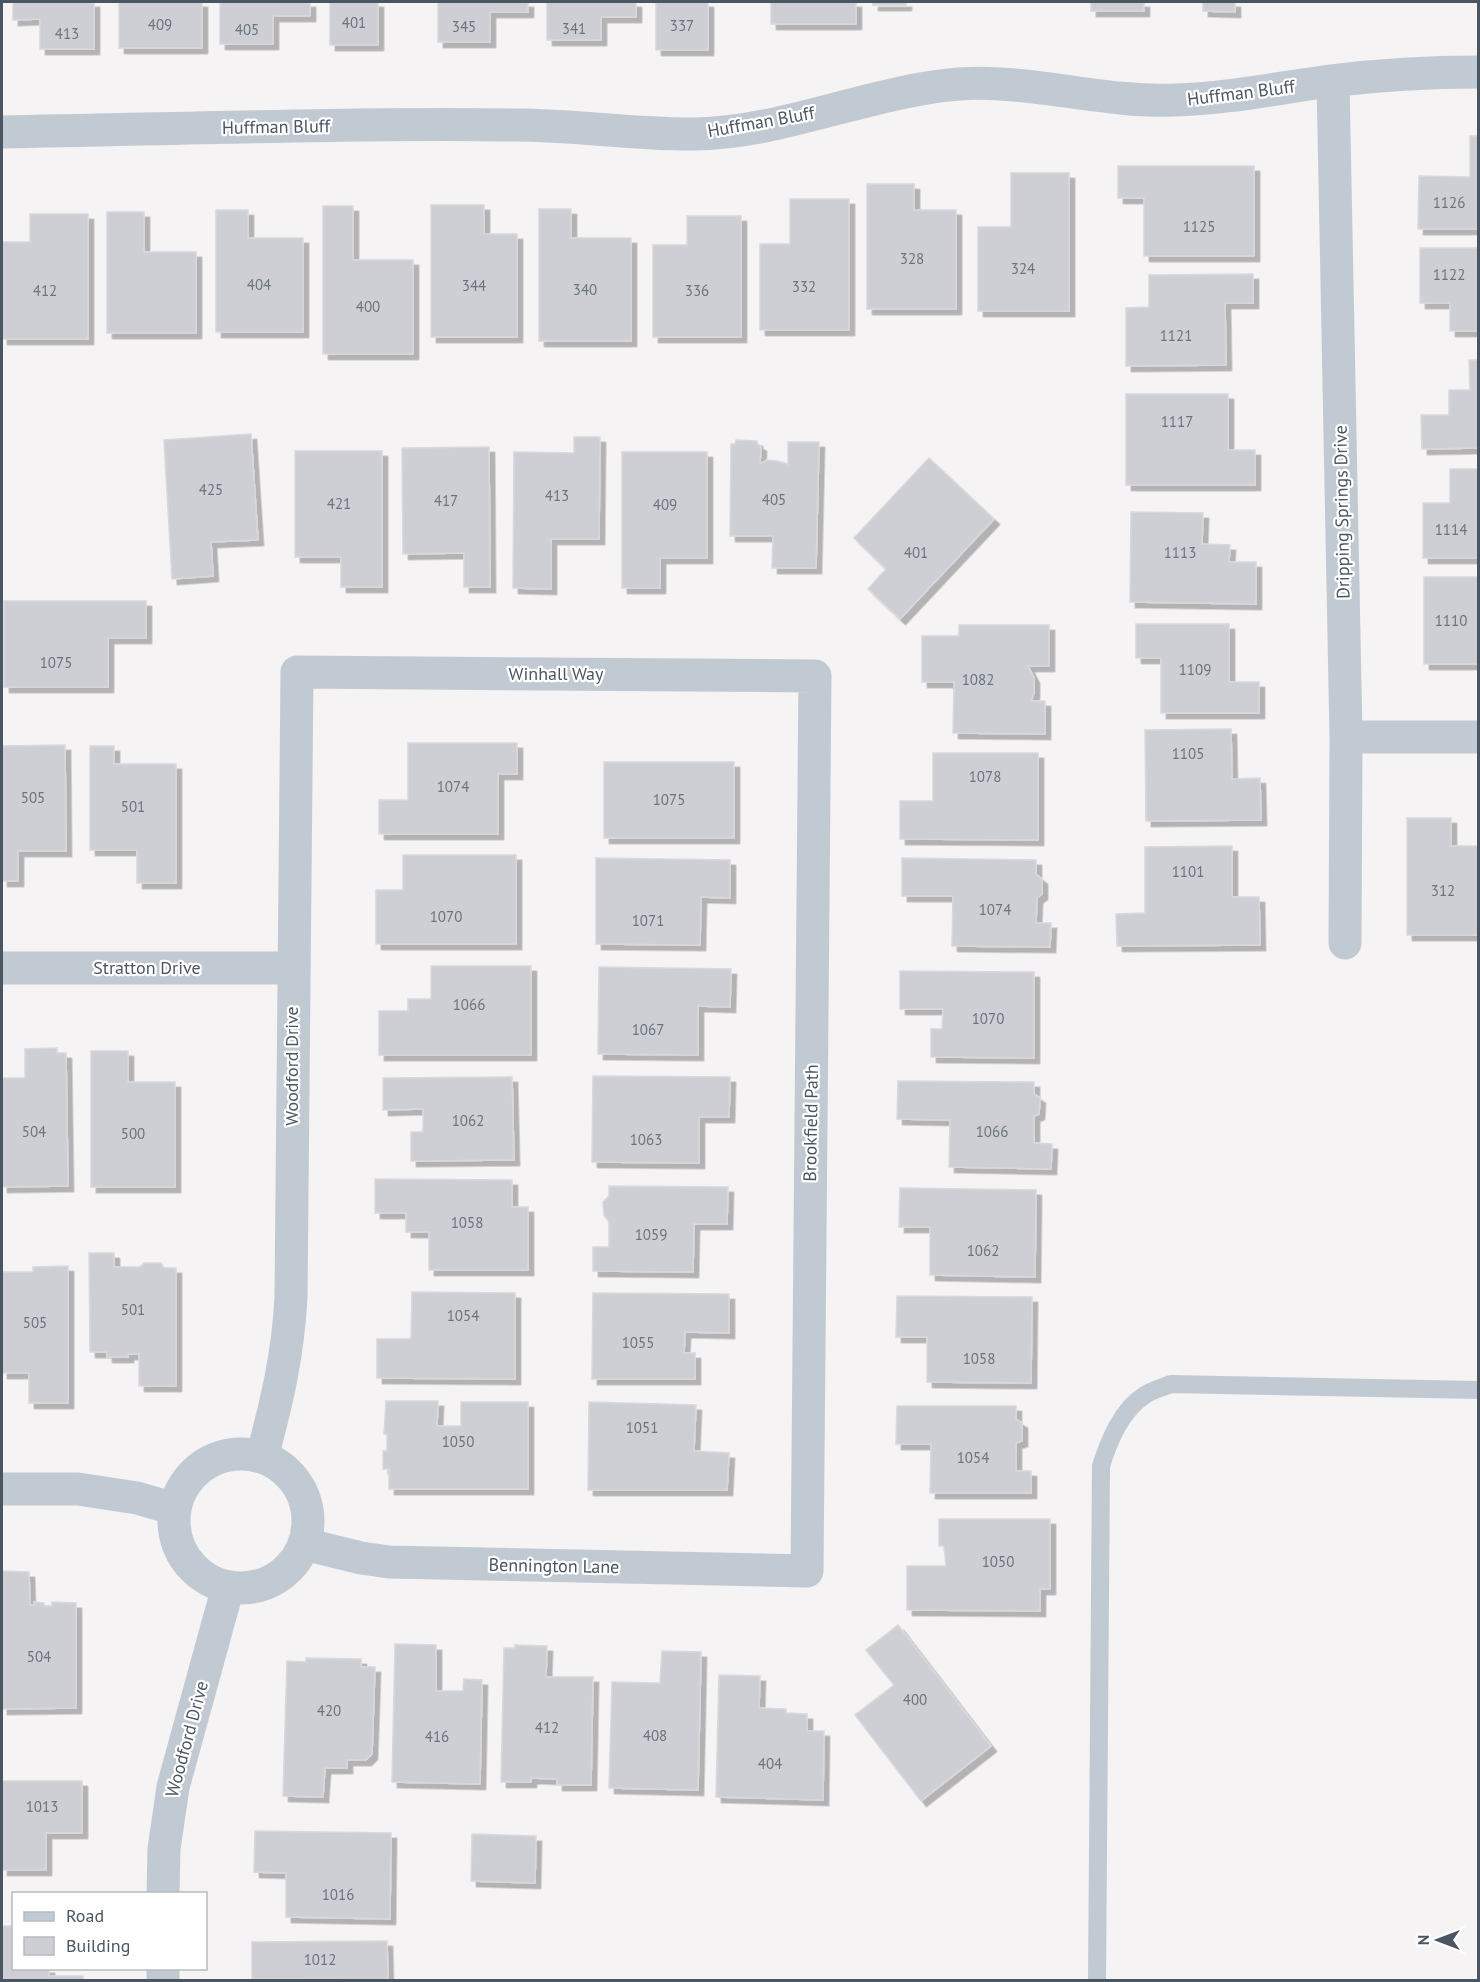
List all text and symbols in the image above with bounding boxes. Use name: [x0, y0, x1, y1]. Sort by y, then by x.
house number: 401: [342, 13, 366, 32]
house number: 409: [148, 15, 172, 34]
house number: 337: [670, 16, 694, 35]
house number: 345: [452, 17, 476, 36]
house number: 341: [562, 19, 586, 38]
house number: 405: [235, 20, 259, 39]
house number: 413: [55, 24, 79, 43]
street label: Huffman Bluff: [1186, 74, 1297, 111]
street label: Huffman Bluff: [706, 101, 818, 142]
street label: Huffman Bluff: [222, 114, 332, 139]
house number: 1126: [1433, 193, 1465, 212]
house number: 1125: [1183, 217, 1215, 236]
house number: 328: [900, 249, 924, 268]
house number: 324: [1011, 259, 1035, 278]
house number: 1122: [1433, 265, 1465, 284]
house number: 404: [247, 275, 271, 294]
house number: 344: [462, 276, 486, 295]
house number: 332: [792, 277, 816, 296]
house number: 340: [573, 280, 597, 299]
house number: 412: [33, 281, 57, 300]
house number: 336: [685, 281, 709, 300]
house number: 400: [356, 297, 380, 316]
house number: 1121: [1160, 326, 1192, 345]
house number: 1117: [1161, 412, 1193, 431]
street label: Dripping Springs Drive: [1328, 425, 1355, 599]
house number: 425: [199, 480, 223, 499]
house number: 413: [545, 486, 569, 505]
house number: 405: [762, 490, 786, 509]
house number: 417: [434, 491, 458, 510]
house number: 421: [327, 494, 351, 513]
house number: 409: [653, 495, 677, 514]
house number: 1114: [1435, 520, 1467, 539]
house number: 401: [904, 543, 928, 562]
house number: 1113: [1164, 543, 1196, 562]
house number: 1110: [1435, 611, 1467, 630]
house number: 1075: [40, 653, 72, 672]
house number: 1109: [1179, 660, 1211, 679]
street label: Winhall Way: [509, 662, 604, 685]
house number: 1082: [962, 670, 994, 689]
house number: 1105: [1172, 744, 1204, 763]
house number: 1078: [969, 767, 1001, 786]
house number: 1074: [437, 777, 469, 796]
house number: 505: [21, 788, 45, 807]
house number: 1075: [653, 790, 685, 809]
house number: 501: [121, 797, 145, 816]
house number: 1101: [1172, 862, 1204, 881]
house number: 312: [1431, 881, 1455, 900]
house number: 1074: [979, 900, 1011, 919]
house number: 1070: [430, 907, 462, 926]
house number: 1071: [632, 911, 664, 930]
street label: Stratton Drive: [93, 956, 201, 979]
house number: 1066: [453, 995, 485, 1014]
street label: Woodford Drive: [280, 1006, 303, 1126]
house number: 1070: [972, 1009, 1004, 1028]
house number: 1067: [632, 1020, 664, 1039]
street label: Brookfield Path: [798, 1064, 823, 1182]
house number: 1062: [452, 1111, 484, 1130]
house number: 504: [22, 1122, 46, 1141]
house number: 1066: [976, 1122, 1008, 1141]
house number: 500: [121, 1124, 145, 1143]
house number: 1063: [630, 1130, 662, 1149]
house number: 1058: [451, 1213, 483, 1232]
house number: 1059: [635, 1225, 667, 1244]
house number: 1062: [967, 1241, 999, 1260]
house number: 501: [121, 1300, 145, 1319]
house number: 1054: [447, 1306, 479, 1325]
house number: 505: [23, 1313, 47, 1332]
house number: 1055: [622, 1333, 654, 1352]
house number: 1058: [963, 1349, 995, 1368]
house number: 1051: [626, 1418, 658, 1437]
house number: 1050: [442, 1432, 474, 1451]
house number: 1054: [957, 1448, 989, 1467]
house number: 1050: [982, 1552, 1014, 1571]
street label: Bennington Lane: [488, 1553, 620, 1578]
house number: 504: [27, 1647, 51, 1666]
street label: Woodford Drive: [160, 1678, 213, 1799]
house number: 400: [903, 1690, 927, 1709]
house number: 420: [317, 1701, 341, 1720]
house number: 412: [535, 1718, 559, 1737]
house number: 408: [643, 1726, 667, 1745]
house number: 416: [425, 1727, 449, 1746]
house number: 404: [758, 1754, 782, 1773]
house number: 1013: [26, 1797, 58, 1816]
house number: 1016: [322, 1885, 354, 1904]
legend: [12, 1892, 207, 1970]
text: Road: [66, 1904, 104, 1927]
north arrow: [1408, 1910, 1468, 1970]
text: Building: [66, 1934, 130, 1957]
text: N: [1413, 1935, 1433, 1945]
house number: 1012: [304, 1950, 336, 1969]

